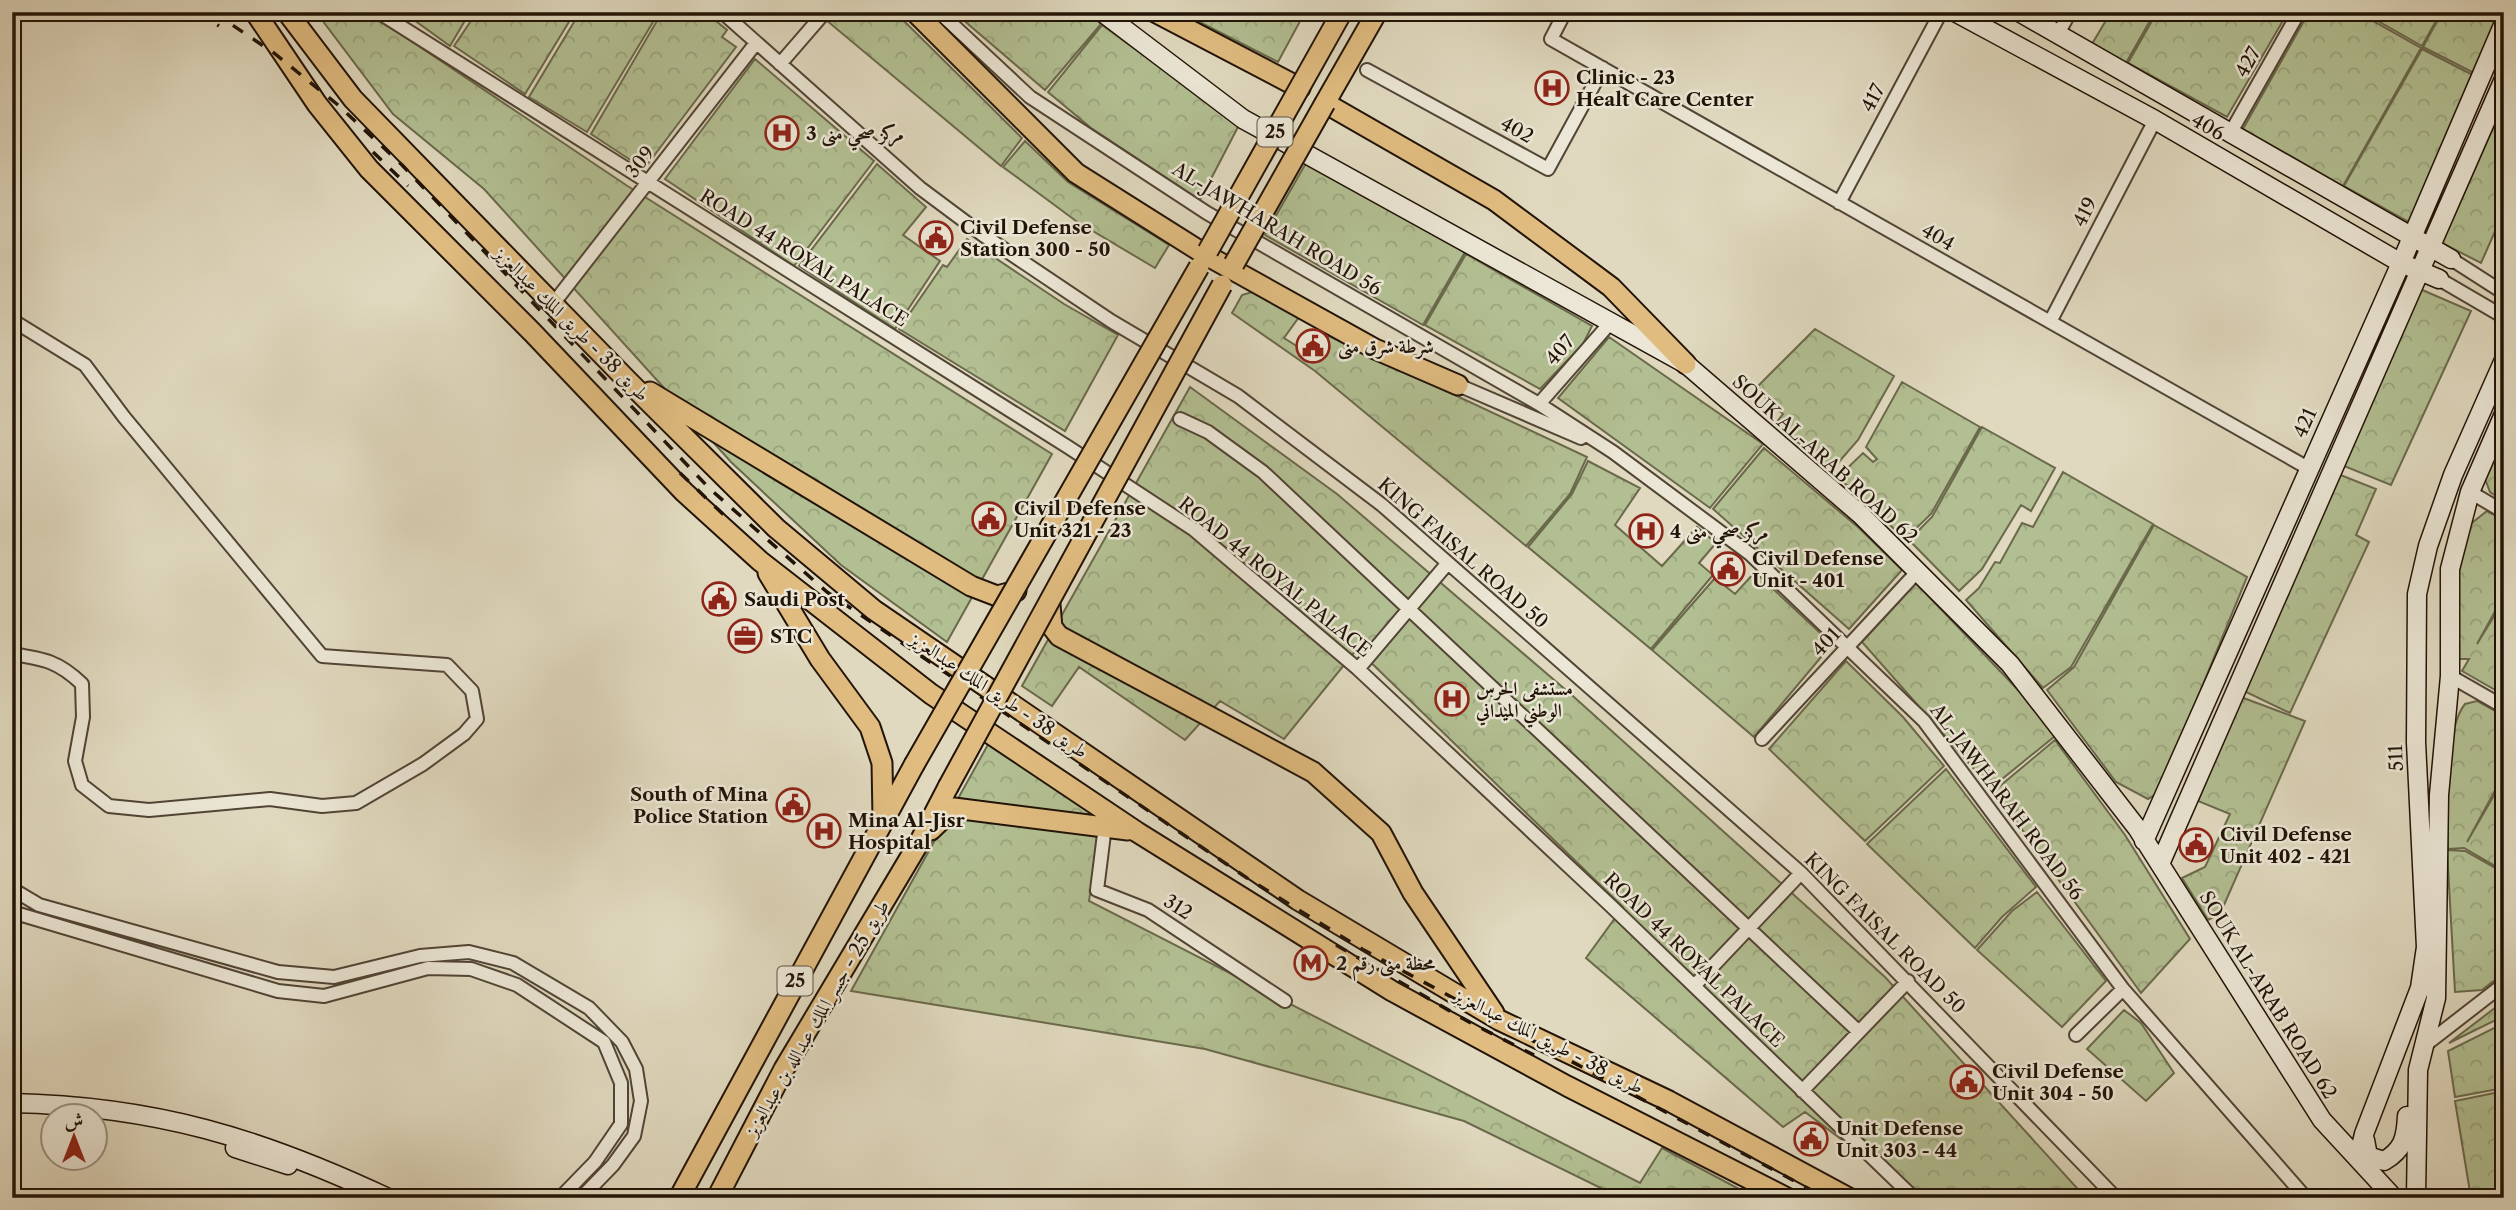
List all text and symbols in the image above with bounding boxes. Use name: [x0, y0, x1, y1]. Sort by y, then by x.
street label: 427: [2230, 42, 2266, 81]
place label: Clinic - 23 Healt Care Center: [1576, 66, 1754, 111]
hospital icon: Clinic - 23 Healt Care Center: [1533, 69, 1571, 107]
street label: 417: [1856, 80, 1890, 116]
street label: 406: [2187, 109, 2229, 145]
street label: 402: [1497, 112, 1537, 148]
hospital icon: مركز صحي منى 3: [763, 114, 801, 152]
road number: 25: [1258, 118, 1292, 146]
place label: مركز صحي منى 3: [806, 122, 904, 151]
street label: 309: [621, 142, 659, 182]
street label: AL-JAWHARAH ROAD 56: [1167, 157, 1386, 301]
street label: ROAD 44 ROYAL PALACE: [695, 184, 913, 332]
street label: 419: [2068, 193, 2102, 231]
place label: Civil Defense Station 300 - 50: [960, 216, 1111, 261]
public building icon: Civil Defense Station 300 - 50: [917, 219, 955, 257]
street label: 404: [1918, 219, 1958, 255]
street label: طريق 38 - طريق الملك عبدالعزيز: [488, 240, 654, 407]
public building icon: شرطة شرق منى: [1294, 327, 1332, 365]
street label: 407: [1541, 330, 1580, 370]
place label: شرطة شرق منى: [1338, 335, 1434, 360]
street label: SOUK AL-ARAB ROAD 62: [1728, 370, 1922, 548]
street label: 421: [2288, 405, 2322, 441]
street label: KING FAISAL ROAD 50: [1373, 473, 1553, 633]
street label: ROAD 44 ROYAL PALACE: [1174, 492, 1376, 662]
place label: Civil Defense Unit 321 - 23: [1014, 497, 1146, 542]
public building icon: Civil Defense Unit 321 - 23: [970, 500, 1008, 538]
hospital icon: مركز صحي منى 4: [1627, 512, 1665, 550]
place label: مركز صحي منى 4: [1670, 520, 1768, 549]
place label: Civil Defense Unit - 401: [1752, 547, 1884, 592]
public building icon: Civil Defense Unit - 401: [1709, 550, 1747, 588]
public building icon: Saudi Post: [700, 580, 738, 618]
place label: Saudi Post: [744, 588, 845, 611]
office icon: STC: [726, 617, 764, 655]
street label: 401: [1807, 623, 1845, 661]
place label: STC: [770, 625, 812, 648]
street label: طريق 38 - طريق الملك عبدالعزيز: [904, 626, 1092, 764]
place label: مستشفى الحرس الوطني الميداني: [1475, 677, 1573, 728]
hospital icon: مستشفى الحرس الوطني الميداني: [1433, 680, 1471, 718]
street label: AL-JAWHARAH ROAD 56: [1925, 698, 2088, 905]
street label: 511: [2384, 744, 2408, 772]
place label: South of Mina Police Station: [630, 783, 769, 828]
public building icon: South of Mina Police Station: [774, 786, 812, 824]
place label: Mina Al-Jisr Hospital: [848, 809, 966, 854]
hospital icon: Mina Al-Jisr Hospital: [805, 812, 843, 850]
place label: Civil Defense Unit 402 - 421: [2220, 823, 2352, 868]
public building icon: Civil Defense Unit 402 - 421: [2177, 826, 2215, 864]
street label: KING FAISAL ROAD 50: [1800, 848, 1970, 1018]
street label: ROAD 44 ROYAL PALACE: [1599, 868, 1789, 1052]
street label: SOUK AL-ARAB ROAD 62: [2194, 887, 2342, 1103]
street label: 312: [1159, 889, 1197, 925]
street label: طريق 25 - جسر الملك عبدالله بن عبدالعزيز: [739, 896, 895, 1143]
metro station icon: محطة منى رقم 2: [1292, 944, 1330, 982]
place label: محطة منى رقم 2: [1336, 952, 1436, 981]
road number: 25: [778, 966, 812, 996]
street label: طريق 38 - طريق الملك عبدالعزيز: [1448, 982, 1648, 1100]
place label: Civil Defense Unit 304 - 50: [1992, 1060, 2124, 1105]
public building icon: Civil Defense Unit 304 - 50: [1948, 1063, 1986, 1101]
north arrow: [38, 1102, 108, 1172]
text: ش: [65, 1109, 83, 1132]
place label: Unit Defense Unit 303 - 44: [1836, 1117, 1963, 1162]
public building icon: Unit Defense Unit 303 - 44: [1792, 1120, 1830, 1158]

